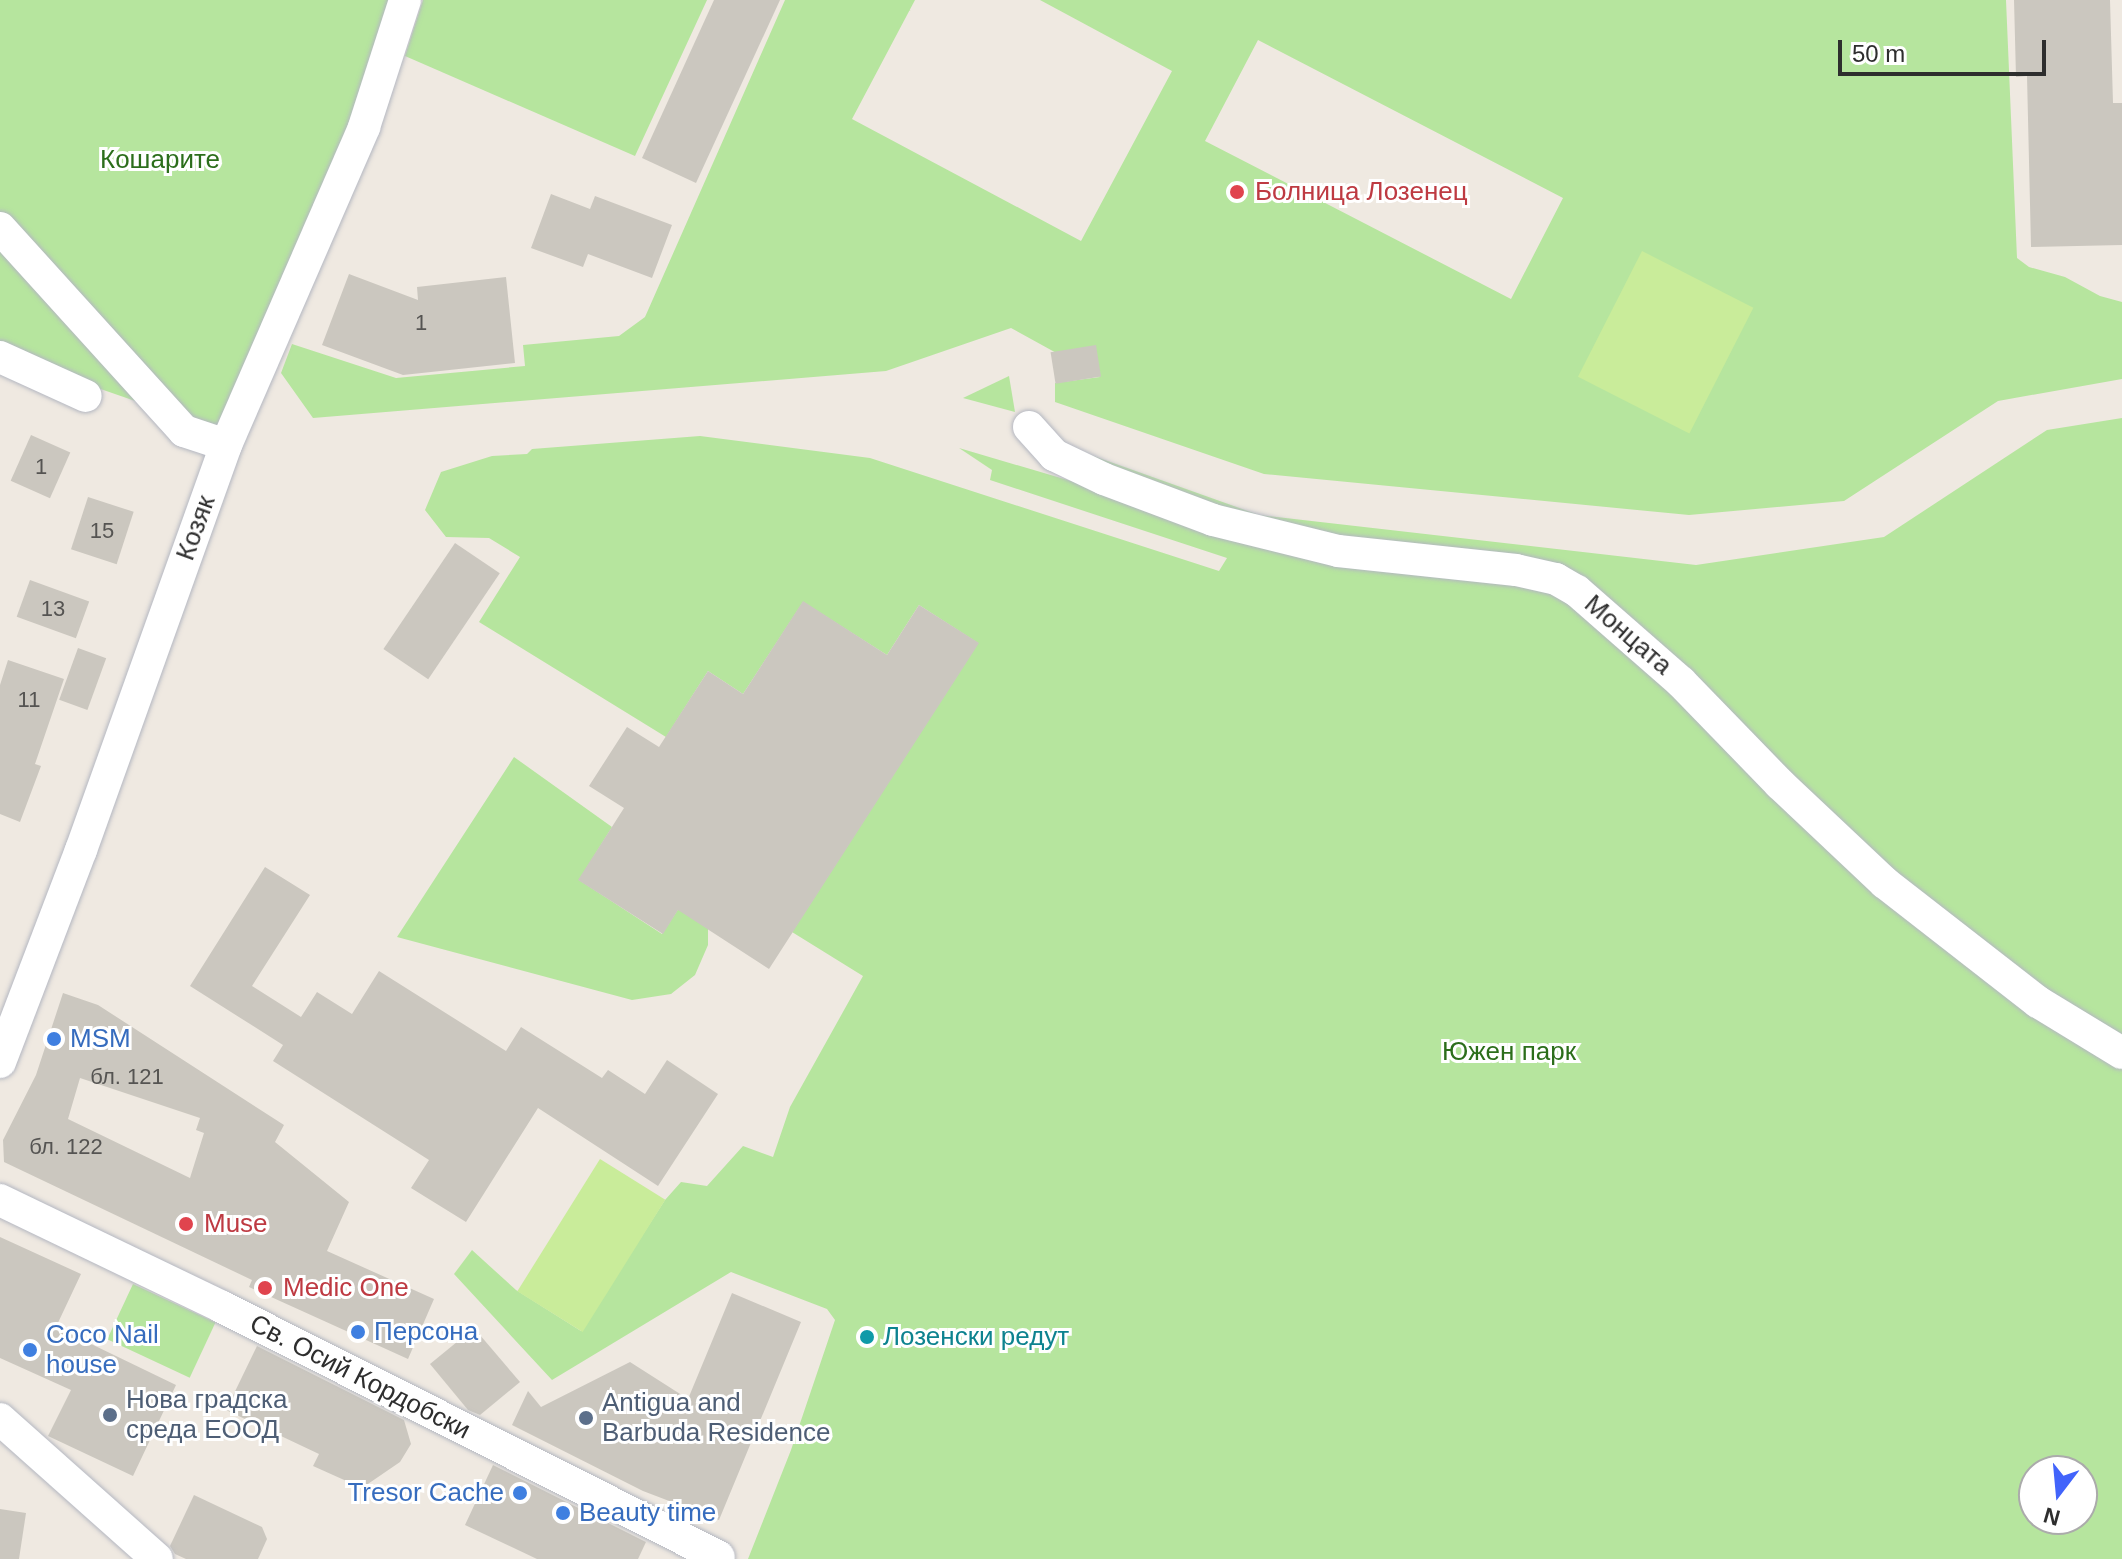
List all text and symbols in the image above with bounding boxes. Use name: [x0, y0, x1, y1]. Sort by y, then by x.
scale bar: [1842, 24, 2050, 74]
text: 50 m: [1852, 40, 1905, 67]
park label: Кошарите: [100, 144, 220, 176]
place label: Болница Лозенец: [1255, 176, 1468, 208]
marker: Болница Лозенец: [1226, 181, 1248, 203]
house number: 1: [415, 310, 427, 336]
house number: 1: [35, 454, 47, 480]
street label: Козяк: [170, 491, 222, 565]
house number: 15: [90, 518, 114, 544]
street label: Монцата: [1578, 589, 1678, 681]
house number: 13: [41, 596, 65, 622]
house number: 11: [18, 687, 40, 713]
place label: MSM: [70, 1023, 131, 1055]
marker: MSM: [45, 1030, 63, 1048]
park label: Южен парк: [1442, 1036, 1576, 1068]
house number: бл. 121: [90, 1064, 164, 1090]
house number: бл. 122: [29, 1134, 103, 1160]
place label: Muse: [204, 1208, 268, 1240]
marker: Muse: [175, 1213, 197, 1235]
place label: Medic One: [283, 1272, 409, 1304]
marker: Medic One: [254, 1277, 276, 1299]
street label: Св. Осий Кордобски: [245, 1308, 475, 1446]
place label: Персона: [374, 1316, 478, 1348]
place label: Coco Nail house: [46, 1319, 159, 1380]
place label: Лозенски редут: [883, 1321, 1069, 1353]
marker: Персона: [349, 1323, 367, 1341]
marker: Лозенски редут: [858, 1328, 876, 1346]
marker: Coco Nail house: [21, 1341, 39, 1359]
place label: Нова градска среда ЕООД: [126, 1384, 287, 1446]
place label: Antigua and Barbuda Residence: [602, 1387, 830, 1448]
marker: Нова градска среда ЕООД: [101, 1406, 119, 1424]
marker: Antigua and Barbuda Residence: [577, 1409, 595, 1427]
north arrow: [2018, 1455, 2098, 1535]
place label: Tresor Cache: [347, 1477, 504, 1509]
marker: Tresor Cache: [511, 1484, 529, 1502]
place label: Beauty time: [579, 1497, 716, 1529]
text: N: [2041, 1502, 2063, 1531]
marker: Beauty time: [554, 1504, 572, 1522]

